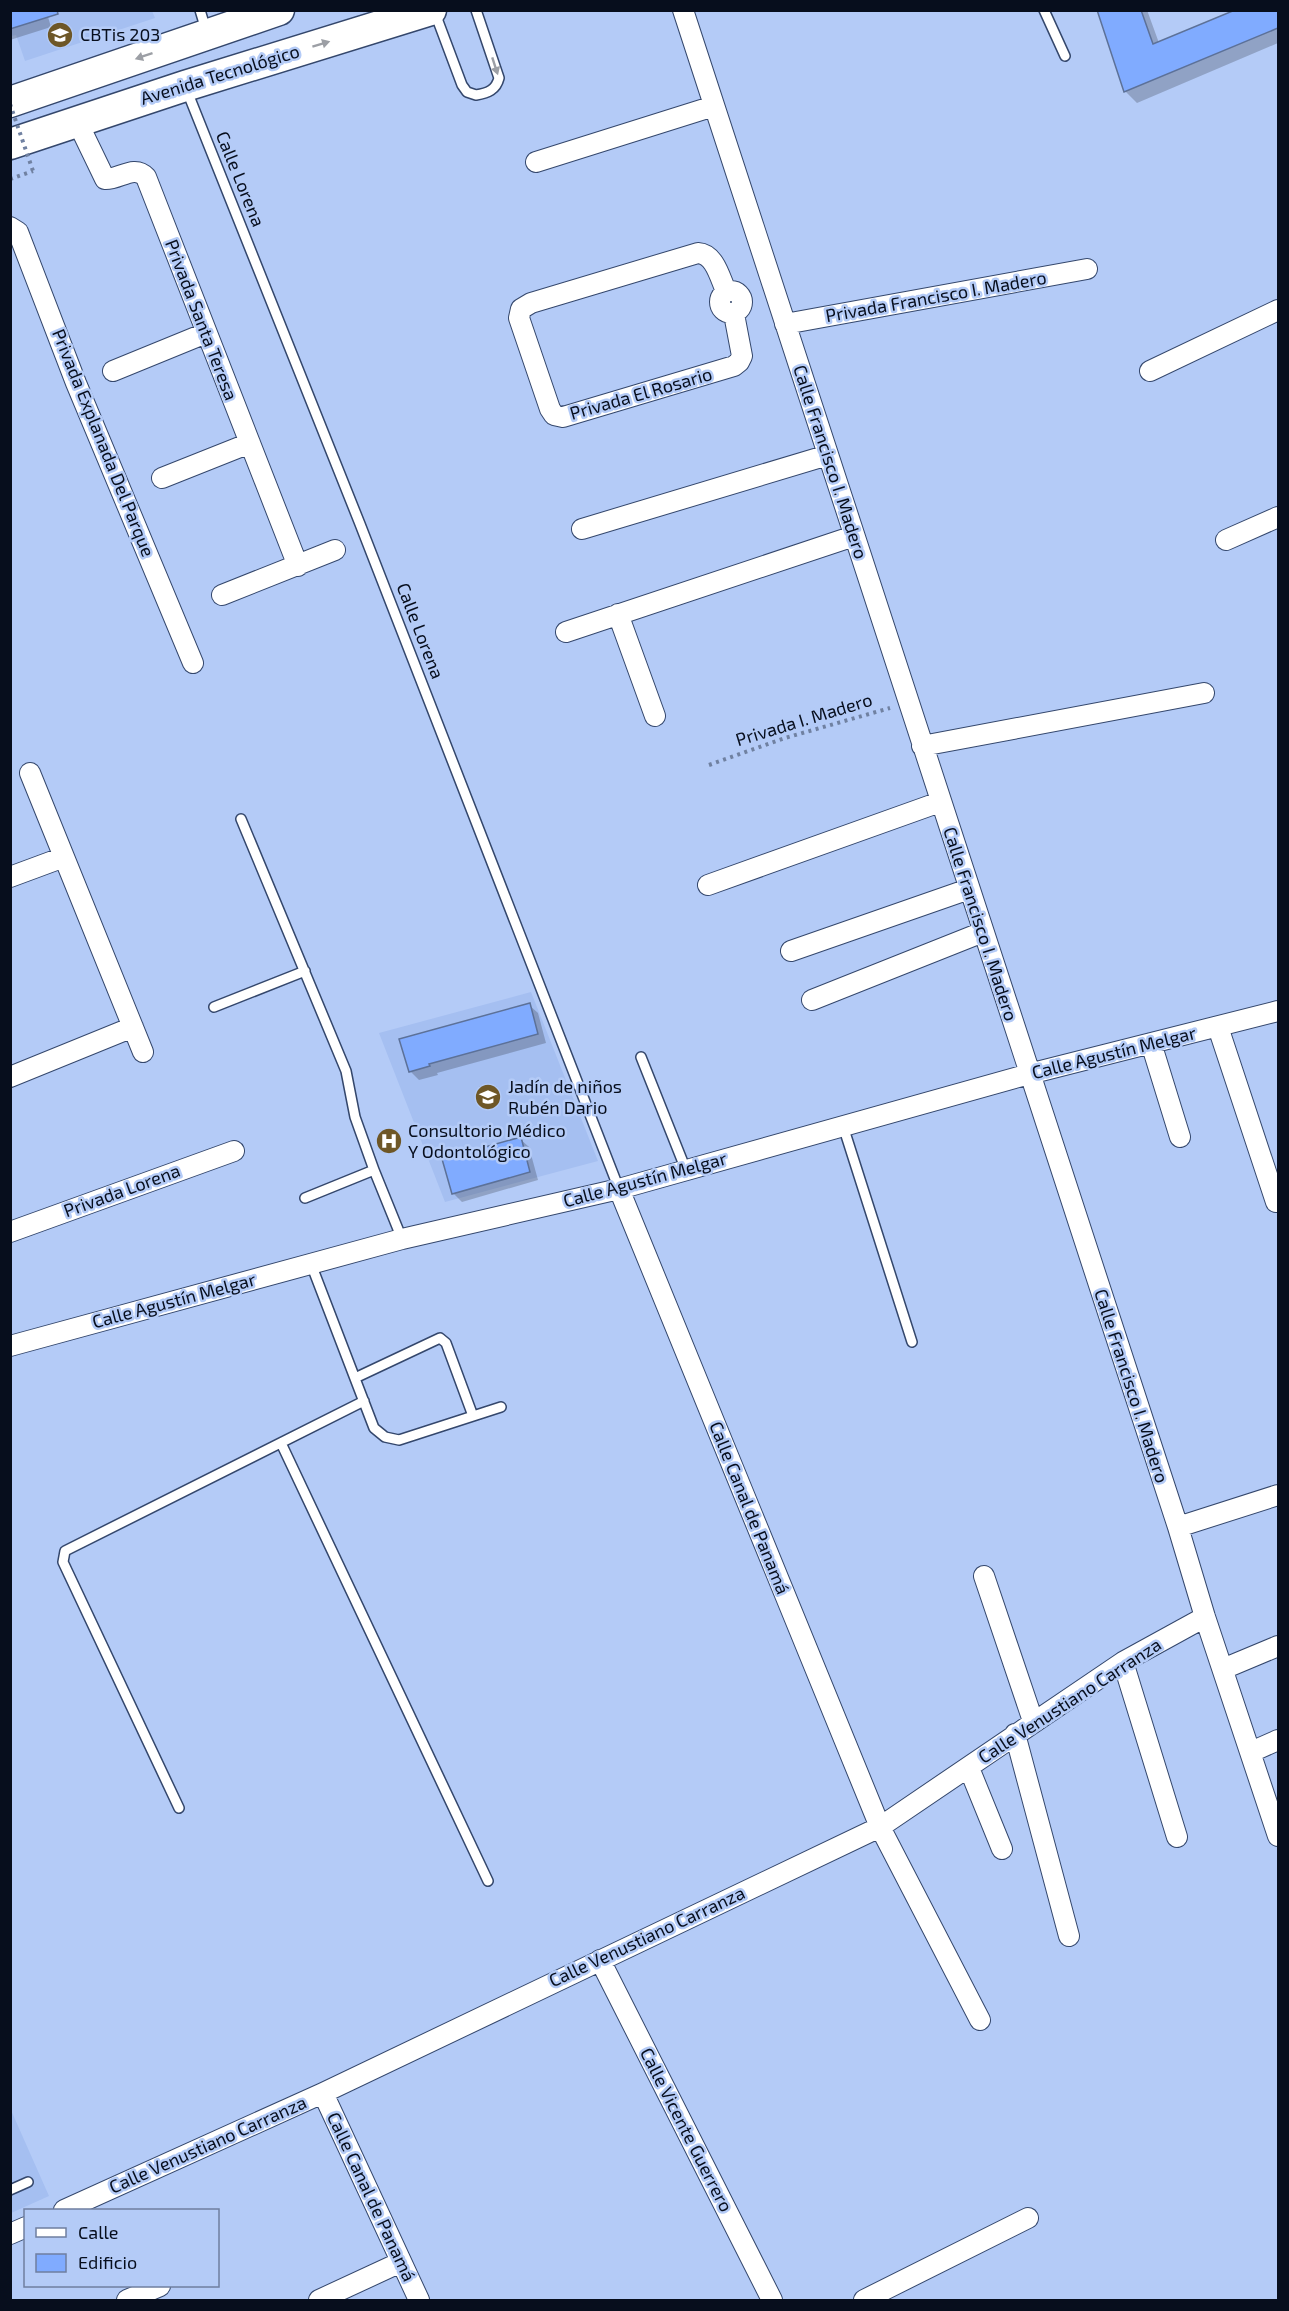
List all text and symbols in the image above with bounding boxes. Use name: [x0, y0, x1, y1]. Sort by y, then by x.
school or university icon: CBTis 203: [45, 20, 75, 50]
place label: CBTis 203: [80, 23, 160, 45]
street label: Avenida Tecnológico: [137, 39, 302, 109]
one-way arrow: [312, 39, 330, 48]
one-way arrow: [135, 52, 153, 62]
one-way arrow: [491, 57, 501, 75]
street label: Calle Lorena: [212, 128, 270, 230]
street label: Privada Santa Teresa: [161, 236, 243, 403]
street label: Privada Francisco I. Madero: [824, 266, 1048, 326]
street label: Privada Explanada Del Parque: [48, 325, 160, 560]
street label: Privada El Rosario: [567, 362, 714, 424]
street label: Calle Francisco I. Madero: [789, 362, 873, 561]
street label: Calle Lorena: [393, 580, 449, 682]
street label: Privada I. Madero: [733, 688, 875, 750]
street label: Calle Francisco I. Madero: [939, 824, 1023, 1023]
street label: Calle Agustín Melgar: [1029, 1021, 1198, 1083]
place label: Jadín de niños Rubén Dario: [508, 1075, 622, 1118]
school or university icon: Jadín de niños Rubén Dario: [473, 1082, 503, 1112]
place label: Consultorio Médico Y Odontológico: [408, 1119, 566, 1162]
hospital icon: Consultorio Médico Y Odontológico: [374, 1126, 404, 1156]
street label: Calle Agustín Melgar: [561, 1147, 729, 1211]
street label: Privada Lorena: [60, 1159, 183, 1221]
street label: Calle Agustín Melgar: [90, 1268, 258, 1332]
street label: Calle Francisco I. Madero: [1090, 1286, 1174, 1485]
street label: Calle Canal de Panamá: [705, 1418, 795, 1597]
street label: Calle Venustiano Carranza: [974, 1633, 1165, 1768]
street label: Calle Venustiano Carranza: [545, 1881, 748, 1991]
street label: Calle Vicente Guerrero: [636, 2044, 738, 2215]
street label: Calle Venustiano Carranza: [105, 2091, 310, 2198]
street label: Calle Canal de Panamá: [323, 2108, 421, 2285]
legend: [24, 2209, 219, 2287]
text: Calle: [78, 2221, 119, 2243]
text: Edificio: [78, 2251, 137, 2273]

